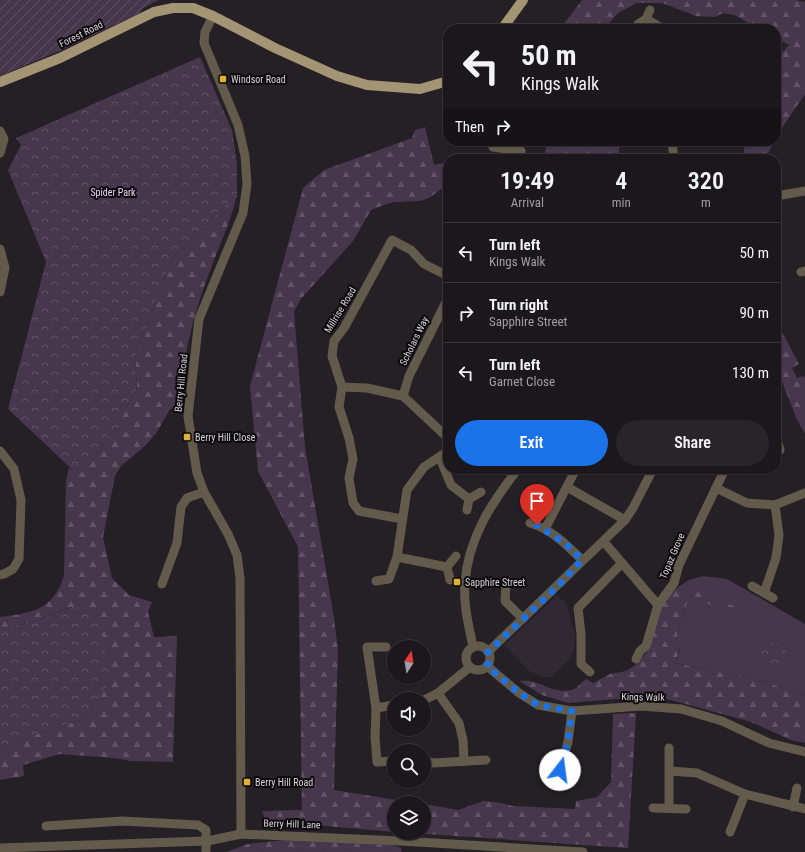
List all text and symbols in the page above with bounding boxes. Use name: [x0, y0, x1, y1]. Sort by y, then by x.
street label: Forest Road: [57, 19, 105, 49]
text: 50 m: [521, 39, 577, 72]
icon: left: [455, 40, 507, 92]
text: Kings Walk: [521, 73, 599, 94]
marker: Windsor Road: [218, 74, 228, 84]
place label: Windsor Road: [231, 74, 286, 85]
icon: right: [492, 116, 514, 138]
text: Then: [455, 118, 484, 136]
text: 19:49: [500, 167, 555, 195]
text: 4: [615, 167, 627, 195]
text: 320: [688, 167, 724, 195]
park label: Spider Park: [90, 187, 136, 198]
text: Arrival: [511, 195, 544, 210]
text: min: [612, 195, 631, 210]
text: m: [701, 195, 711, 210]
text: Turn left: [489, 236, 540, 254]
icon: left: [455, 242, 477, 264]
text: 50 m: [739, 244, 769, 262]
text: Kings Walk: [489, 254, 545, 269]
street label: Millrise Road: [322, 285, 358, 335]
text: Turn right: [489, 296, 548, 314]
icon: right: [455, 302, 477, 324]
text: 90 m: [739, 304, 769, 322]
text: Sapphire Street: [489, 314, 567, 329]
street label: Scholars Way: [397, 315, 431, 367]
street label: Berry Hill Road: [172, 353, 190, 413]
text: Turn left: [489, 356, 540, 374]
icon: left: [455, 362, 477, 384]
text: 130 m: [732, 364, 769, 382]
text: Garnet Close: [489, 374, 555, 389]
button: Exit: [455, 420, 608, 466]
button: Share: [616, 420, 769, 466]
marker: Berry Hill Close: [182, 432, 192, 442]
place label: Berry Hill Close: [195, 432, 256, 443]
pin: [520, 484, 554, 525]
icon: arrive: [526, 490, 548, 512]
street label: Topaz Grove: [657, 531, 687, 581]
marker: Sapphire Street: [452, 577, 462, 587]
place label: Sapphire Street: [465, 577, 525, 588]
north arrow: [387, 640, 431, 684]
map controls: [387, 640, 431, 840]
street label: Kings Walk: [621, 691, 665, 703]
button: sound: [387, 692, 431, 736]
button: search: [387, 744, 431, 788]
position arrow: [539, 749, 581, 791]
marker: Berry Hill Road: [242, 777, 252, 787]
place label: Berry Hill Road: [255, 777, 313, 788]
button: layers: [387, 796, 431, 840]
street label: Berry Hill Lane: [263, 818, 321, 831]

